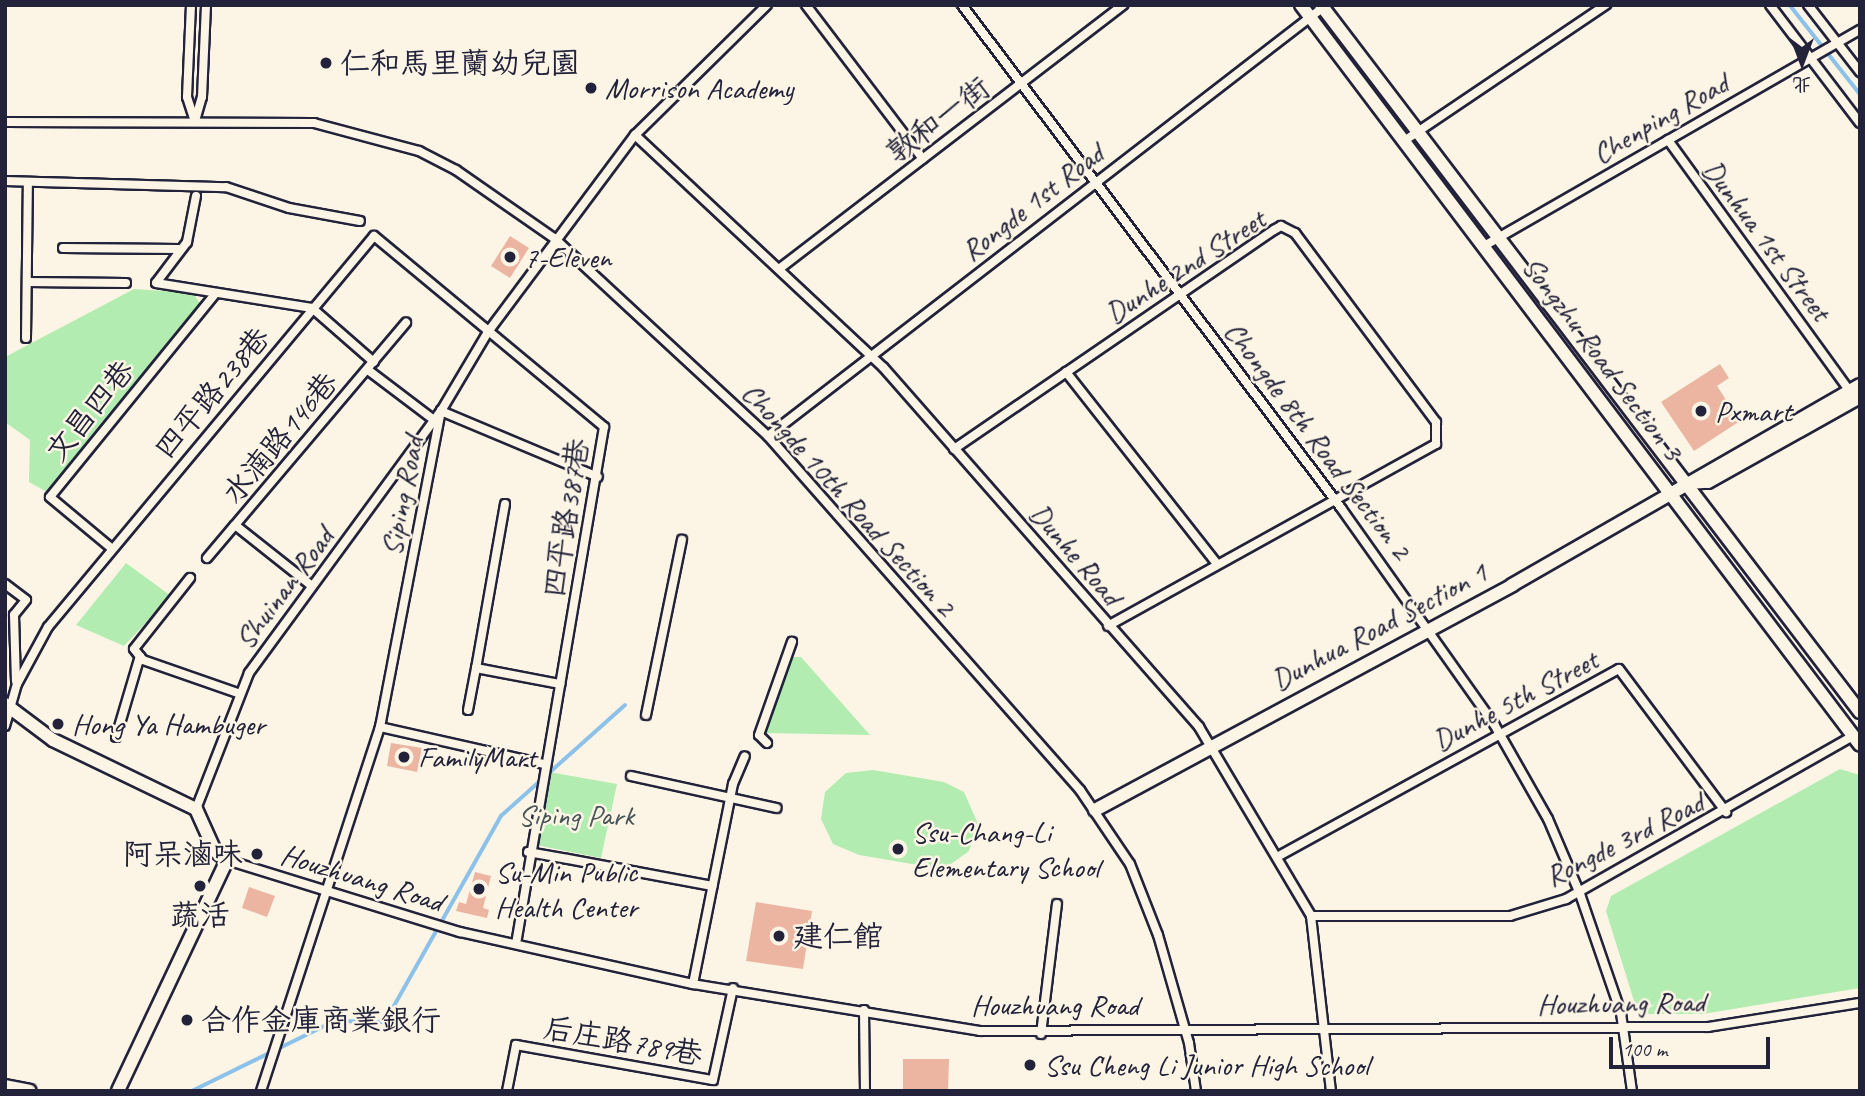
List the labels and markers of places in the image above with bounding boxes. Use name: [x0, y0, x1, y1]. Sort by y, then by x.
place label: 仁和馬里蘭幼兒園: [340, 45, 580, 81]
marker: 仁和馬里蘭幼兒園: [318, 55, 334, 71]
place label: Morrison Academy: [605, 70, 793, 106]
marker: Morrison Academy: [583, 80, 599, 96]
place label: 7-Eleven: [524, 239, 611, 275]
marker: 7-Eleven: [502, 249, 518, 265]
place label: Pxmart: [1715, 393, 1792, 429]
marker: Pxmart: [1693, 403, 1709, 419]
place label: Hong Ya Hambuger: [72, 706, 266, 742]
marker: Hong Ya Hambuger: [50, 716, 66, 732]
place label: FamilyMart: [418, 739, 536, 775]
marker: FamilyMart: [396, 749, 412, 765]
place label: Ssu-Chang-Li Elementary School: [912, 814, 1099, 884]
place label: 阿呆滷味: [123, 836, 243, 872]
marker: Ssu-Chang-Li Elementary School: [890, 841, 906, 857]
marker: 阿呆滷味: [249, 846, 265, 862]
place label: Su-Min Public Health Center: [495, 854, 637, 924]
marker: 蔬活: [192, 878, 208, 894]
marker: Su-Min Public Health Center: [469, 879, 489, 899]
place label: 蔬活: [170, 897, 230, 933]
place label: 建仁館: [793, 918, 883, 954]
marker: 建仁館: [771, 928, 787, 944]
place label: 合作金庫商業銀行: [201, 1002, 441, 1038]
marker: 合作金庫商業銀行: [179, 1012, 195, 1028]
place label: Ssu Cheng Li Junior High School: [1044, 1047, 1368, 1083]
marker: Ssu Cheng Li Junior High School: [1022, 1057, 1038, 1073]

